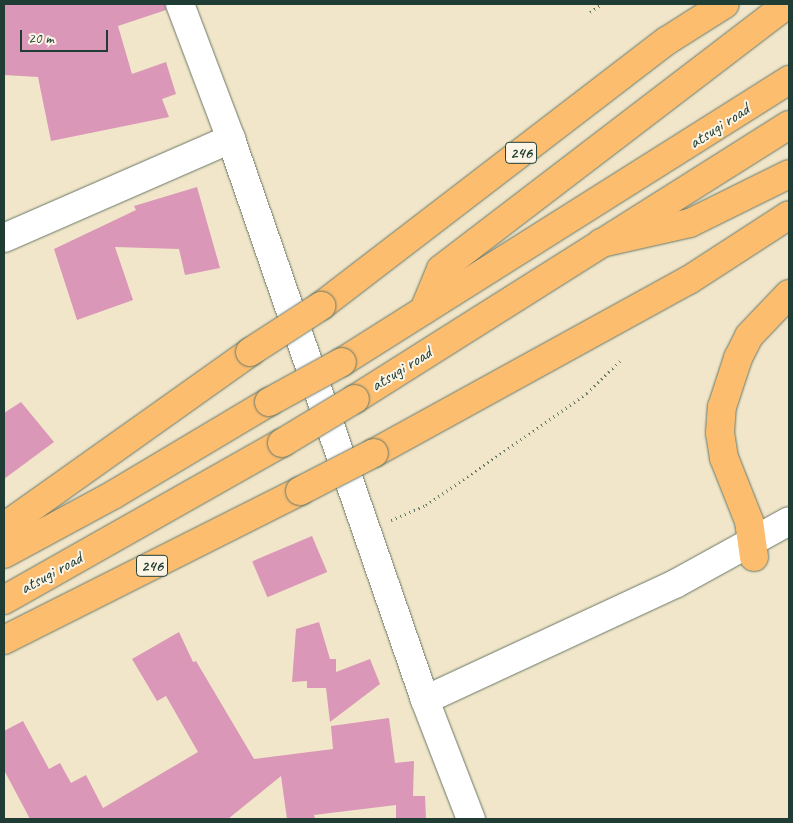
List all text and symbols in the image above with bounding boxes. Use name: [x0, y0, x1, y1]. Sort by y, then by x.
scale bar: [22, 20, 110, 52]
text: 20 m: [28, 29, 54, 48]
street label: atsugi road: [685, 98, 753, 154]
road number: 246: [505, 140, 537, 167]
street label: atsugi road: [367, 342, 435, 396]
street label: atsugi road: [16, 547, 86, 599]
road number: 246: [136, 552, 168, 580]

